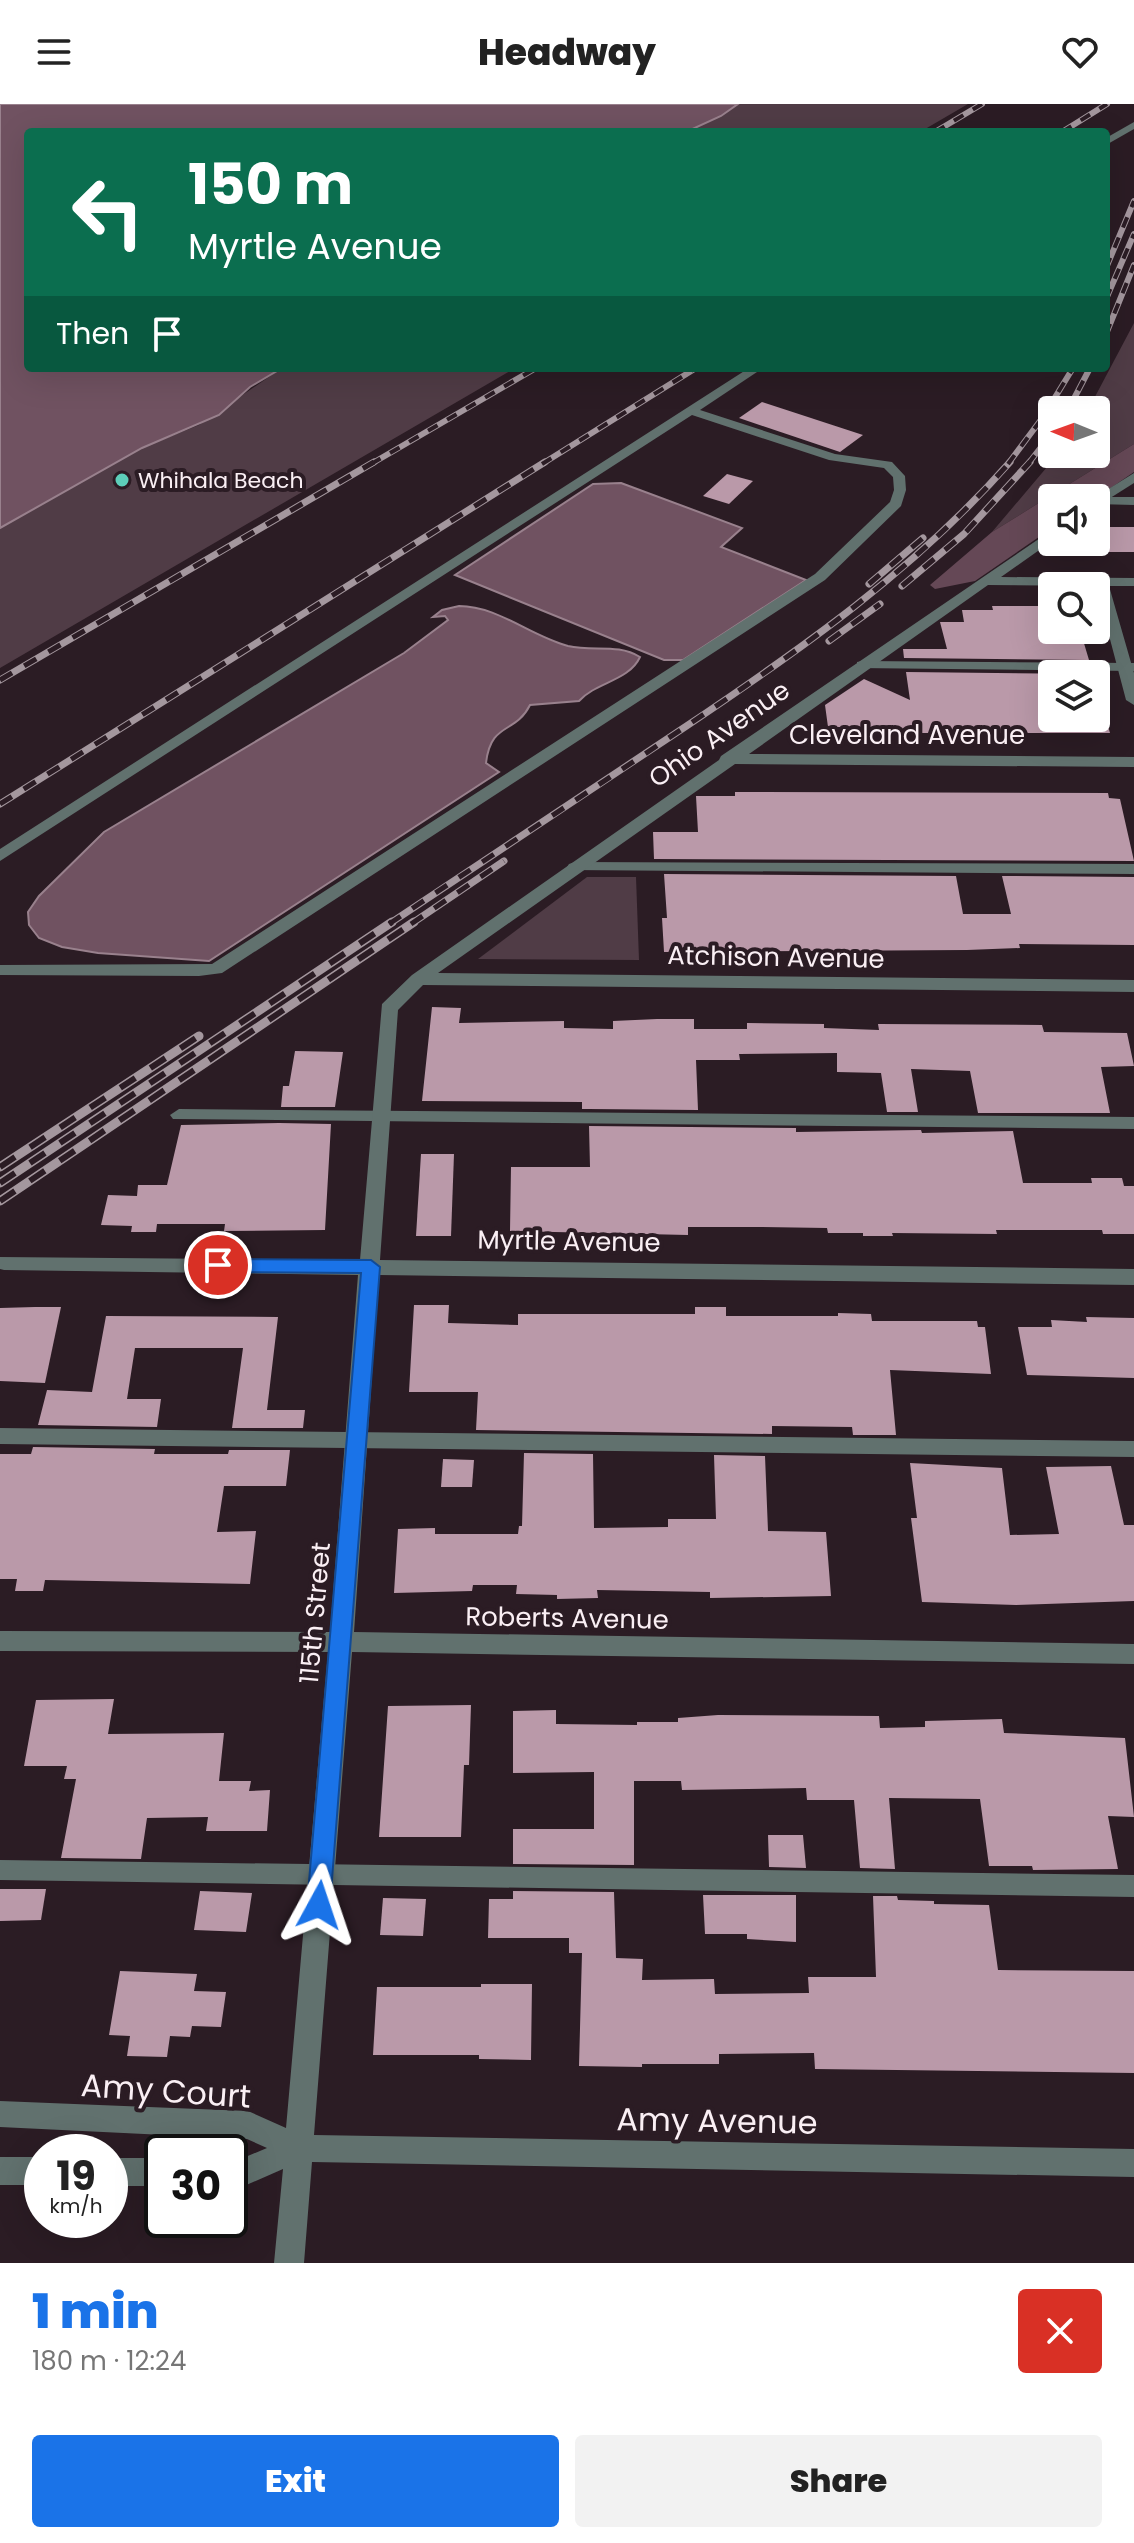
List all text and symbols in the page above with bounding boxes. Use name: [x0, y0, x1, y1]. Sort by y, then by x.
text: Headway: [478, 27, 656, 78]
icon: menu: [32, 30, 76, 74]
icon: heart: [1058, 30, 1102, 74]
text: 150 m: [188, 145, 353, 224]
icon: left: [56, 160, 160, 264]
text: Myrtle Avenue: [188, 221, 442, 272]
text: Then: [56, 312, 129, 355]
icon: arrive: [145, 312, 189, 356]
north arrow: [1038, 396, 1110, 468]
map controls: [1038, 396, 1110, 732]
place label: Whihala Beach: [138, 465, 304, 496]
marker: Whihala Beach: [113, 471, 131, 489]
button: sound: [1038, 484, 1110, 556]
button: search: [1038, 572, 1110, 644]
button: layers: [1038, 660, 1110, 732]
street label: Ohio Avenue: [641, 672, 797, 796]
street label: Cleveland Avenue: [789, 717, 1025, 753]
street label: Atchison Avenue: [667, 937, 885, 977]
street label: Myrtle Avenue: [477, 1221, 661, 1261]
pin: [184, 1231, 252, 1299]
icon: arrive: [196, 1243, 240, 1287]
street label: 115th Street: [291, 1541, 339, 1685]
street label: Roberts Avenue: [465, 1598, 669, 1638]
position arrow: [277, 1863, 361, 1947]
street label: Amy Court: [80, 2062, 253, 2119]
street label: Amy Avenue: [616, 2096, 818, 2145]
speed limit sign: 30: [144, 2134, 248, 2238]
text: 19: [56, 2148, 96, 2204]
text: km/h: [49, 2192, 103, 2220]
text: 1 min: [32, 2278, 159, 2345]
button: close: [1018, 2289, 1102, 2373]
text: 180 m · 12:24: [32, 2343, 186, 2379]
button: Exit: [32, 2435, 559, 2527]
button: Share: [575, 2435, 1102, 2527]

